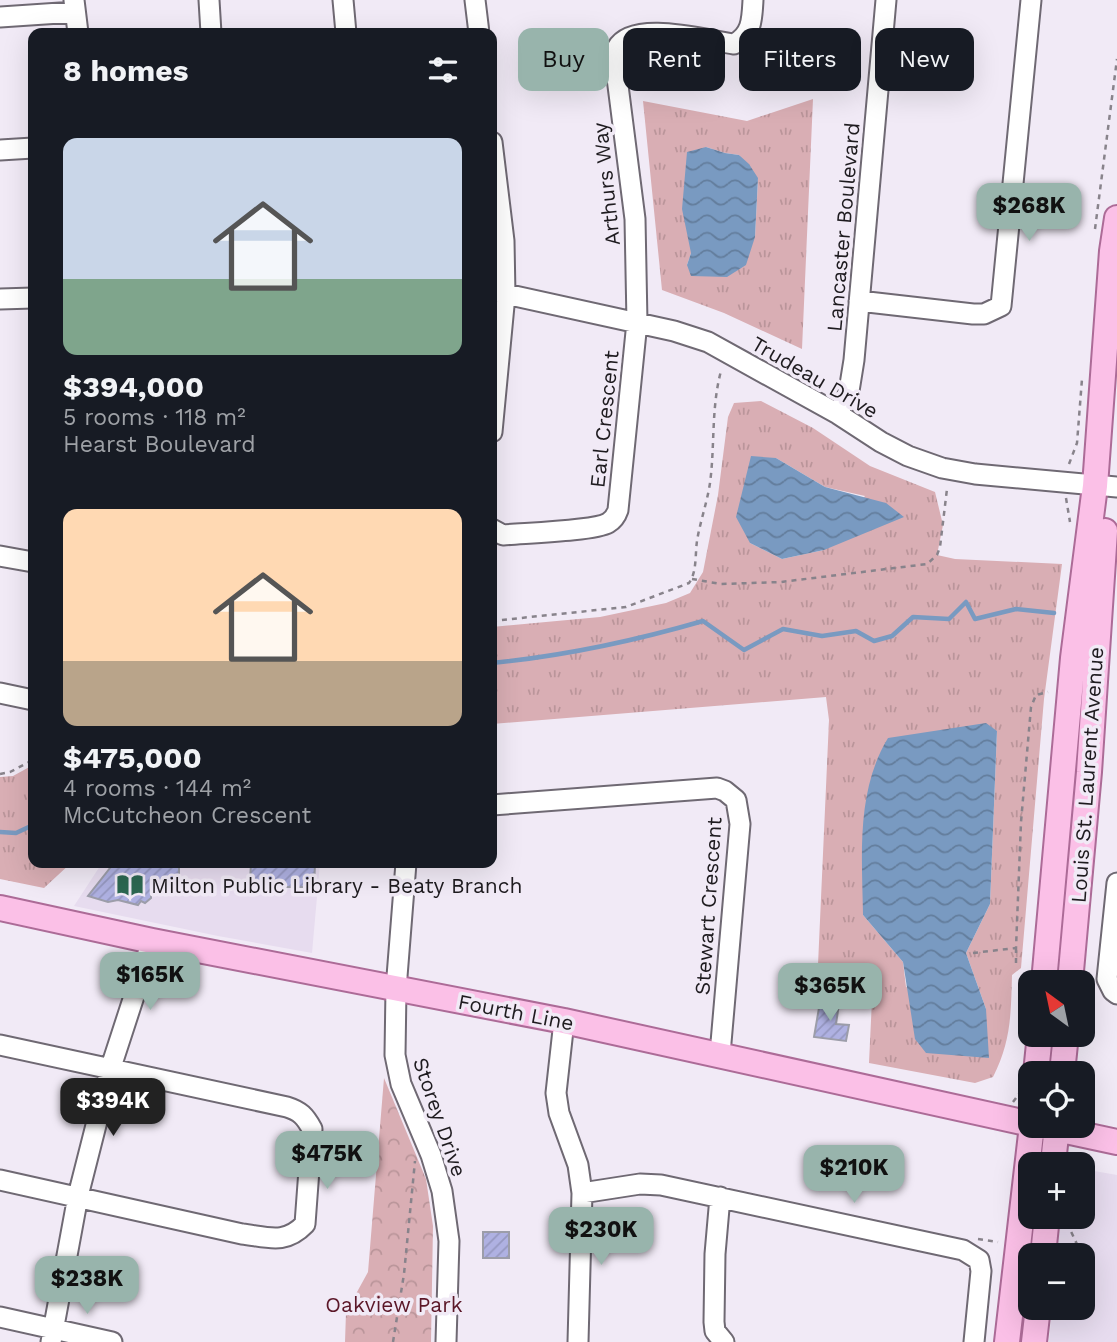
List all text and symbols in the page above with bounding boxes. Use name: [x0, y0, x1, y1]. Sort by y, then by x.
chip: Buy: [518, 28, 609, 91]
chip: Rent: [623, 28, 725, 91]
chip: Filters: [739, 28, 861, 91]
chip: New: [875, 28, 974, 91]
icon: filters: [424, 51, 462, 89]
text: 8 homes: [63, 53, 189, 88]
street label: Arthurs Way: [587, 121, 625, 247]
street label: Lancaster Boulevard: [821, 121, 865, 333]
icon: home: [200, 183, 326, 309]
pin: $268K: [980, 184, 1078, 243]
text: $268K: [993, 192, 1065, 219]
street label: Trudeau Drive: [747, 331, 883, 423]
street label: Earl Crescent: [584, 349, 624, 489]
text: $394,000: [63, 369, 204, 404]
text: 5 rooms · 118 m²: [63, 404, 246, 431]
text: Hearst Boulevard: [63, 431, 256, 458]
icon: home: [200, 554, 326, 680]
street label: Louis St. Laurent Avenue: [1066, 646, 1108, 904]
text: $475,000: [63, 740, 202, 775]
text: 4 rooms · 144 m²: [63, 775, 251, 802]
text: McCutcheon Crescent: [63, 802, 311, 829]
street label: Stewart Crescent: [689, 816, 727, 996]
library icon: Milton Public Library - Beaty Branch: [115, 870, 145, 900]
place label: Milton Public Library - Beaty Branch: [151, 873, 523, 898]
pin: $165K: [101, 953, 199, 1012]
text: $165K: [116, 961, 184, 988]
pin: $365K: [781, 964, 879, 1023]
north arrow: [1018, 970, 1096, 1046]
map controls: [1018, 970, 1095, 1320]
text: $365K: [794, 972, 866, 999]
street label: Fourth Line: [456, 989, 576, 1035]
street label: Storey Drive: [408, 1054, 472, 1180]
button: locate: [1018, 1061, 1095, 1138]
pin: $394K: [64, 1078, 162, 1138]
text: $394K: [76, 1087, 150, 1114]
pin: $475K: [278, 1132, 376, 1191]
text: $475K: [291, 1140, 363, 1167]
pin: $210K: [805, 1146, 903, 1205]
button: +: [1018, 1152, 1095, 1229]
text: $210K: [819, 1154, 889, 1181]
pin: $230K: [552, 1208, 650, 1267]
text: $230K: [565, 1216, 637, 1243]
button: −: [1018, 1243, 1095, 1320]
pin: $238K: [38, 1256, 136, 1316]
text: $238K: [51, 1265, 123, 1292]
park label: Oakview Park: [325, 1292, 463, 1317]

